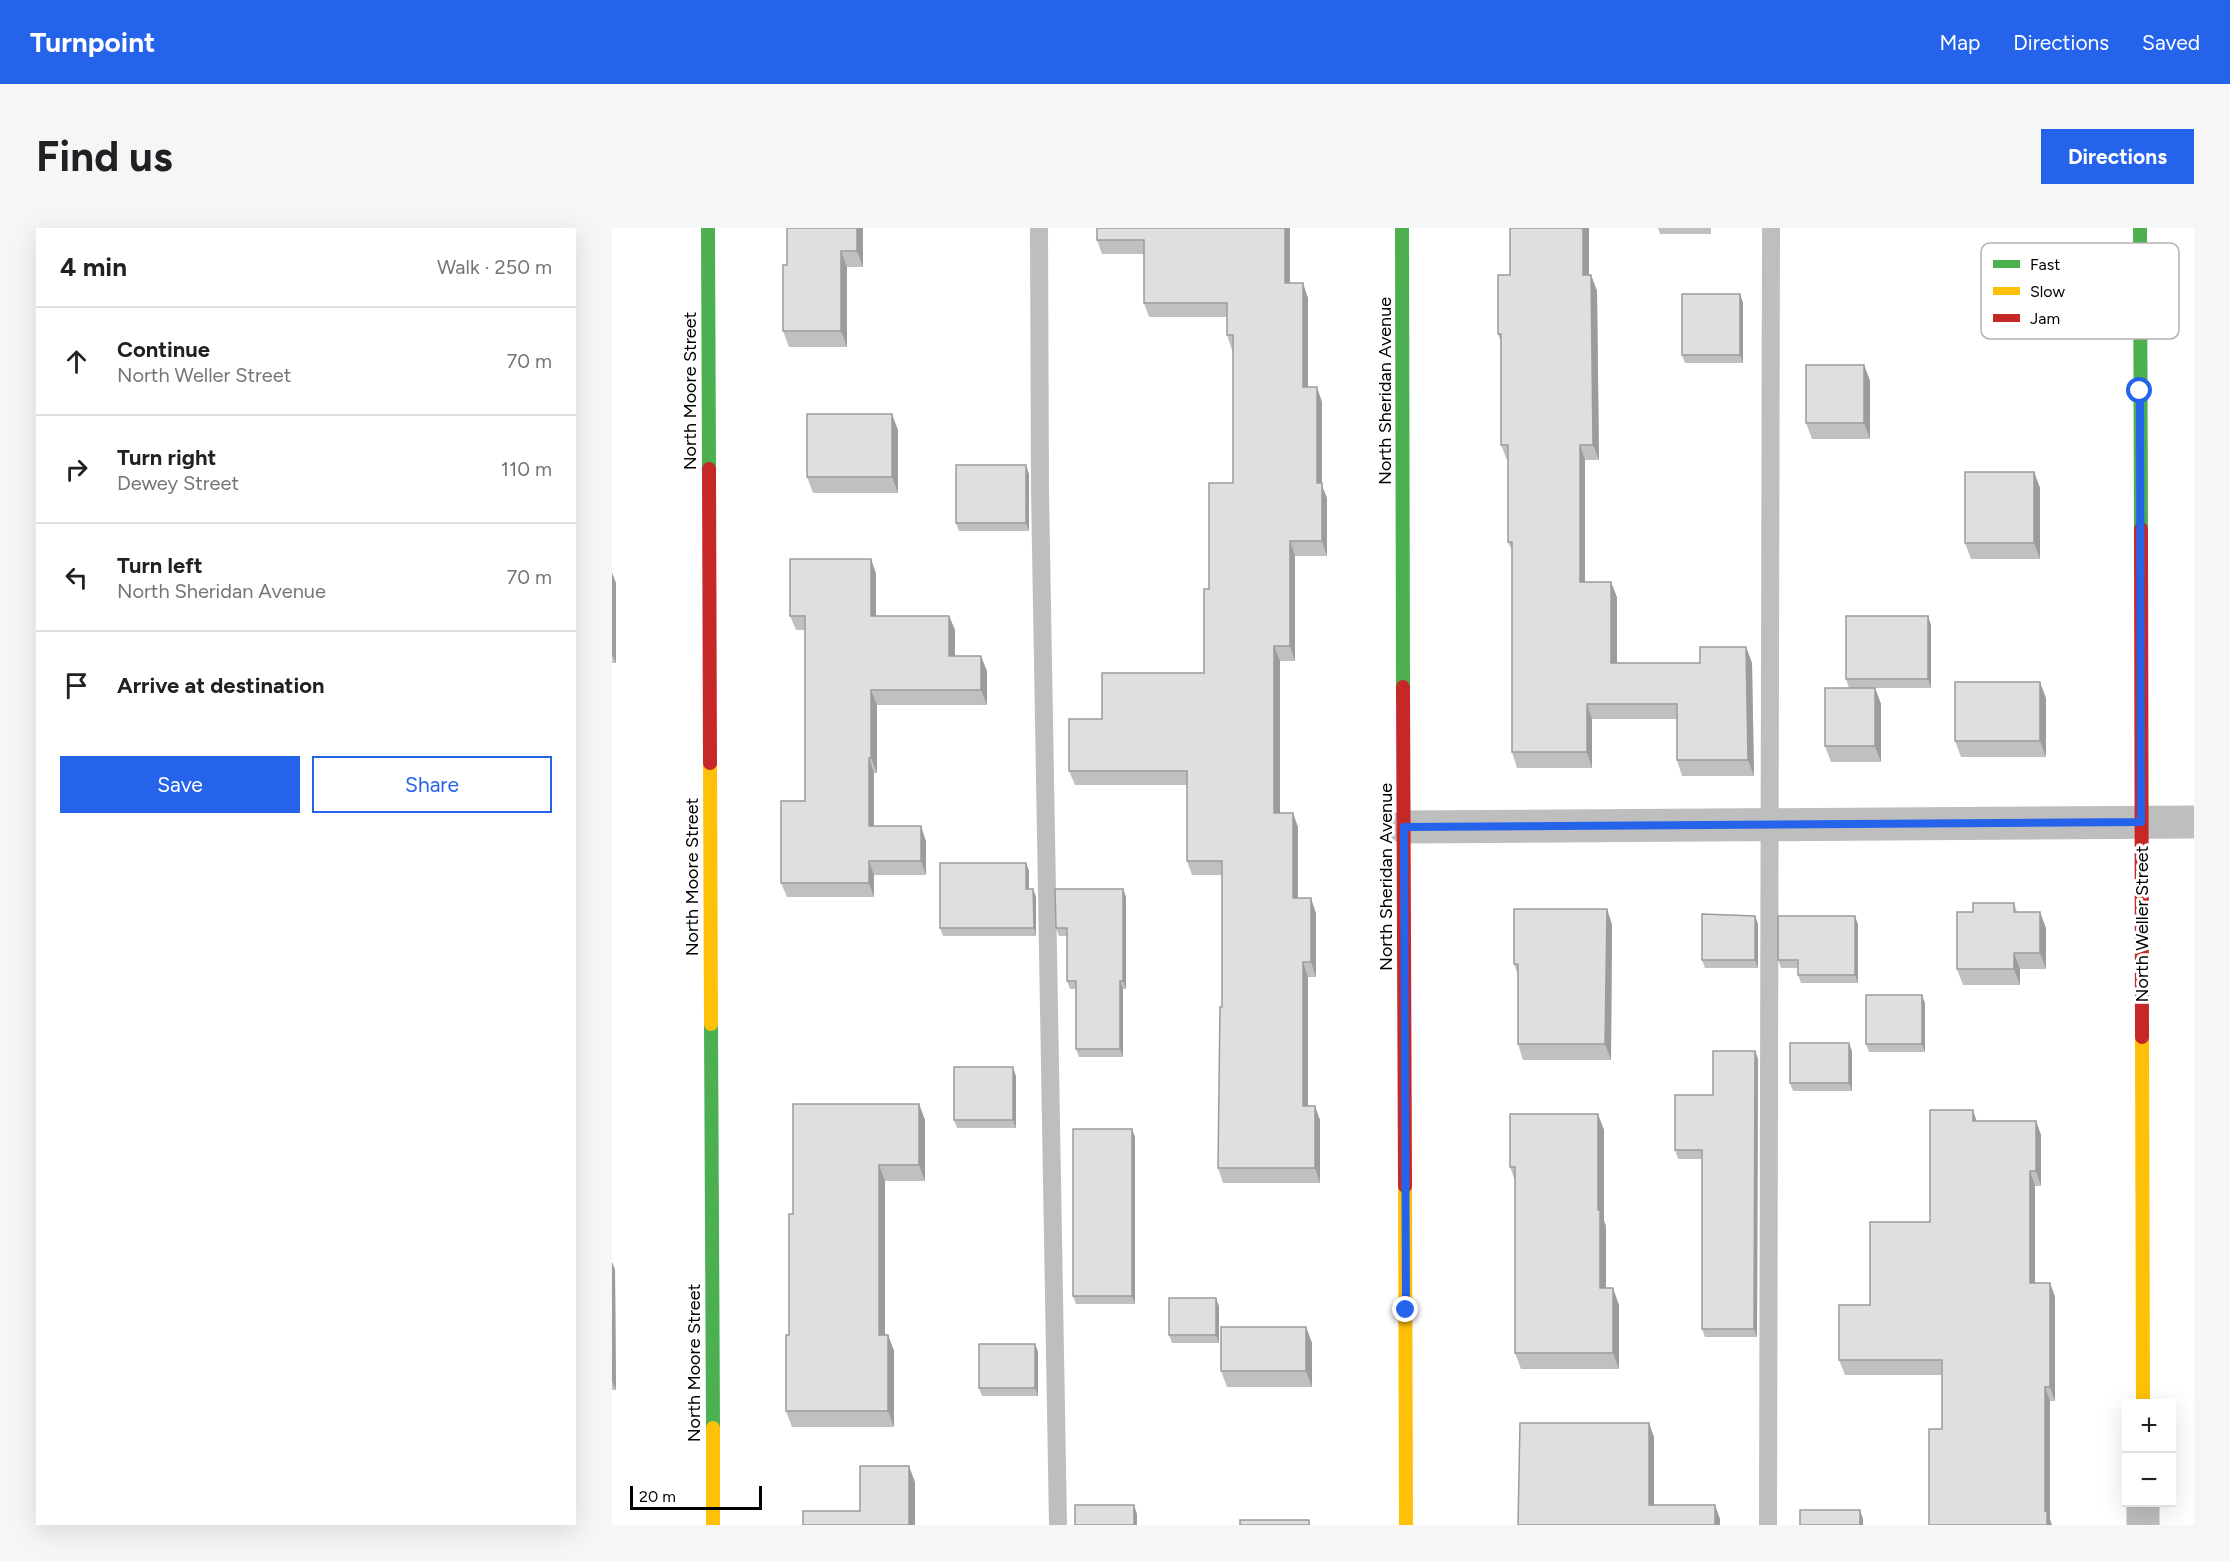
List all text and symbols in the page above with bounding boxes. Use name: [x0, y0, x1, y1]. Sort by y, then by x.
text: Turnpoint: [30, 25, 155, 59]
text: Map: [1939, 30, 1980, 55]
text: Directions: [2013, 30, 2109, 55]
text: Saved: [2142, 30, 2200, 55]
button: Directions: [2041, 129, 2194, 184]
text: Find us: [36, 131, 173, 182]
legend: [1981, 243, 2179, 339]
text: 4 min: [60, 251, 127, 283]
text: Walk · 250 m: [437, 255, 552, 279]
text: Fast: [2030, 255, 2060, 274]
text: Slow: [2030, 282, 2065, 301]
street label: North Sheridan Avenue: [1374, 297, 1396, 485]
text: Jam: [2030, 309, 2060, 328]
street label: North Moore Street: [679, 312, 701, 470]
text: Continue: [117, 336, 210, 363]
icon: ahead: [60, 345, 93, 378]
text: 70 m: [506, 349, 552, 373]
text: North Weller Street: [117, 363, 291, 387]
route start: [2126, 377, 2152, 403]
text: Turn right: [117, 444, 216, 471]
icon: right: [60, 453, 93, 486]
text: 110 m: [501, 457, 552, 481]
text: Dewey Street: [117, 471, 239, 495]
text: Turn left: [117, 552, 203, 579]
icon: left: [60, 561, 93, 594]
text: 70 m: [506, 565, 552, 589]
text: North Sheridan Avenue: [117, 579, 326, 603]
icon: arrive: [60, 669, 93, 702]
text: Arrive at destination: [117, 672, 325, 699]
button: Save: [60, 756, 300, 813]
button: Share: [312, 756, 552, 813]
street label: North Sheridan Avenue: [1375, 783, 1397, 971]
street label: North Moore Street: [681, 798, 703, 956]
street label: North Weller Street: [2131, 845, 2153, 1002]
street label: North Moore Street: [683, 1284, 705, 1442]
route end: [1392, 1296, 1418, 1322]
map controls: [2122, 1399, 2176, 1507]
button: +: [2122, 1399, 2176, 1453]
button: −: [2122, 1453, 2176, 1507]
scale bar: [630, 1483, 762, 1510]
text: 20 m: [639, 1487, 676, 1506]

